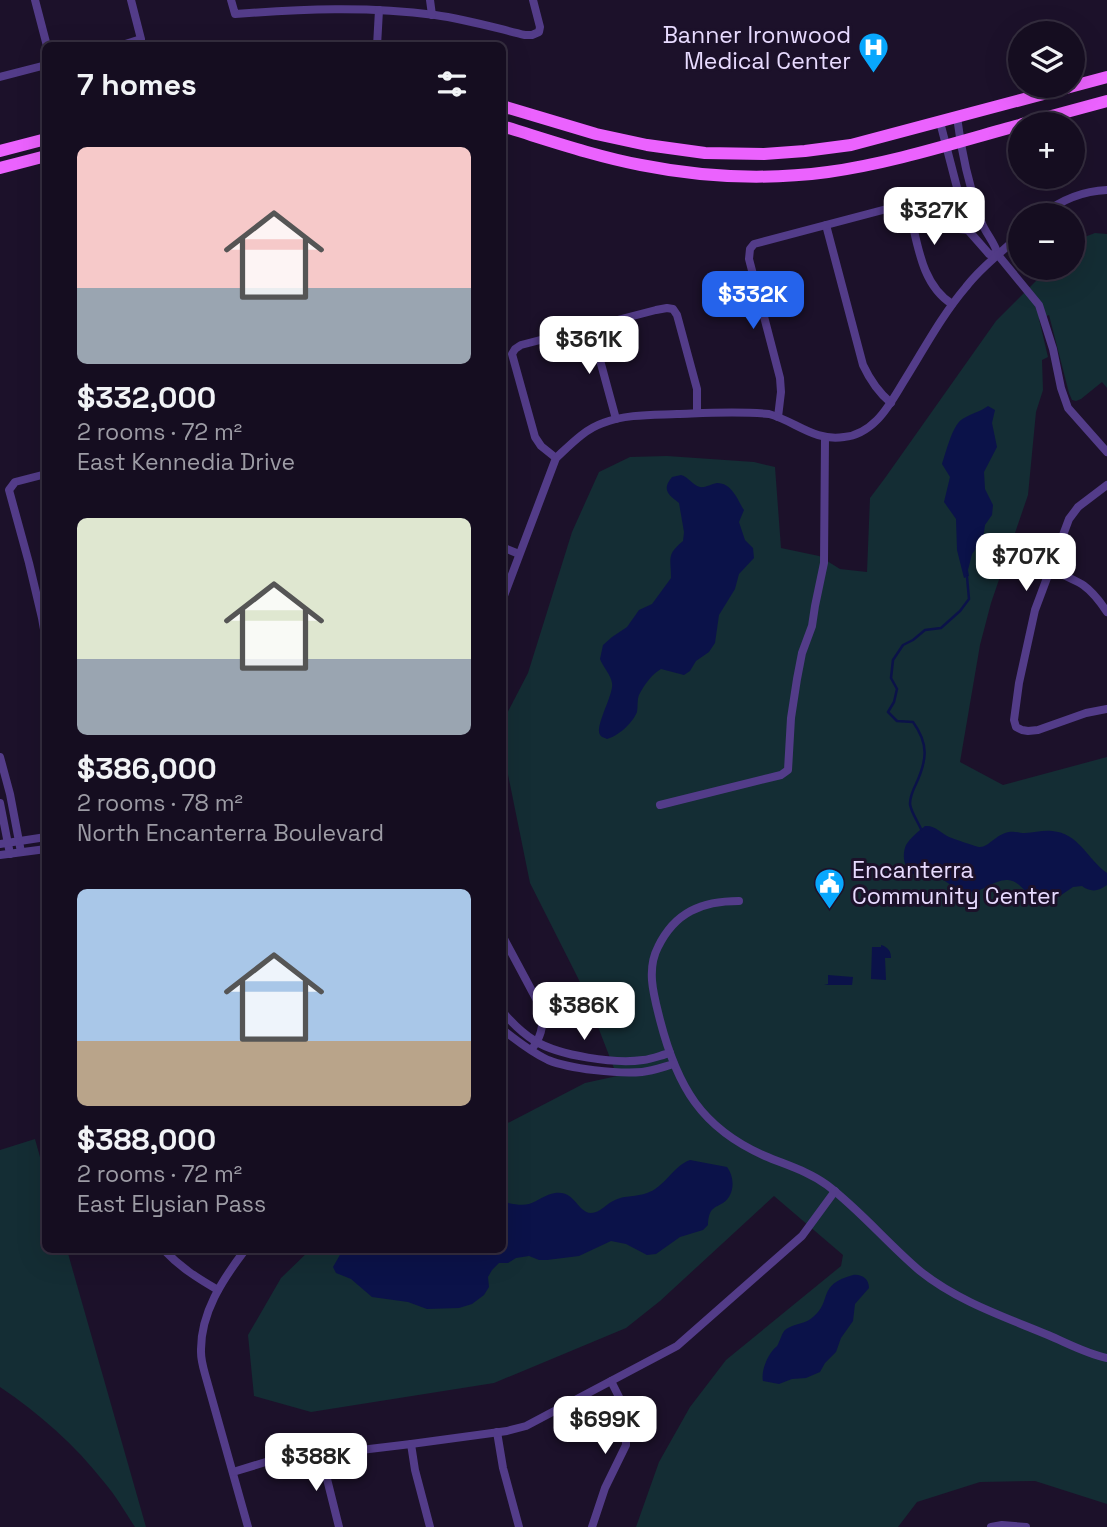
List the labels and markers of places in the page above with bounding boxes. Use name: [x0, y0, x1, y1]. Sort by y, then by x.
place label: Banner Ironwood Medical Center: [663, 20, 851, 76]
hospital icon: Banner Ironwood Medical Center: [857, 31, 891, 75]
pin: $327K: [885, 188, 983, 247]
pin: $332K: [704, 272, 802, 331]
pin: $361K: [540, 316, 638, 376]
pin: $707K: [977, 534, 1075, 593]
place label: Encanterra Community Center: [852, 855, 1059, 911]
public building icon: Encanterra Community Center: [812, 866, 846, 910]
pin: $386K: [535, 982, 633, 1042]
pin: $699K: [556, 1396, 654, 1456]
pin: $388K: [267, 1434, 365, 1493]

